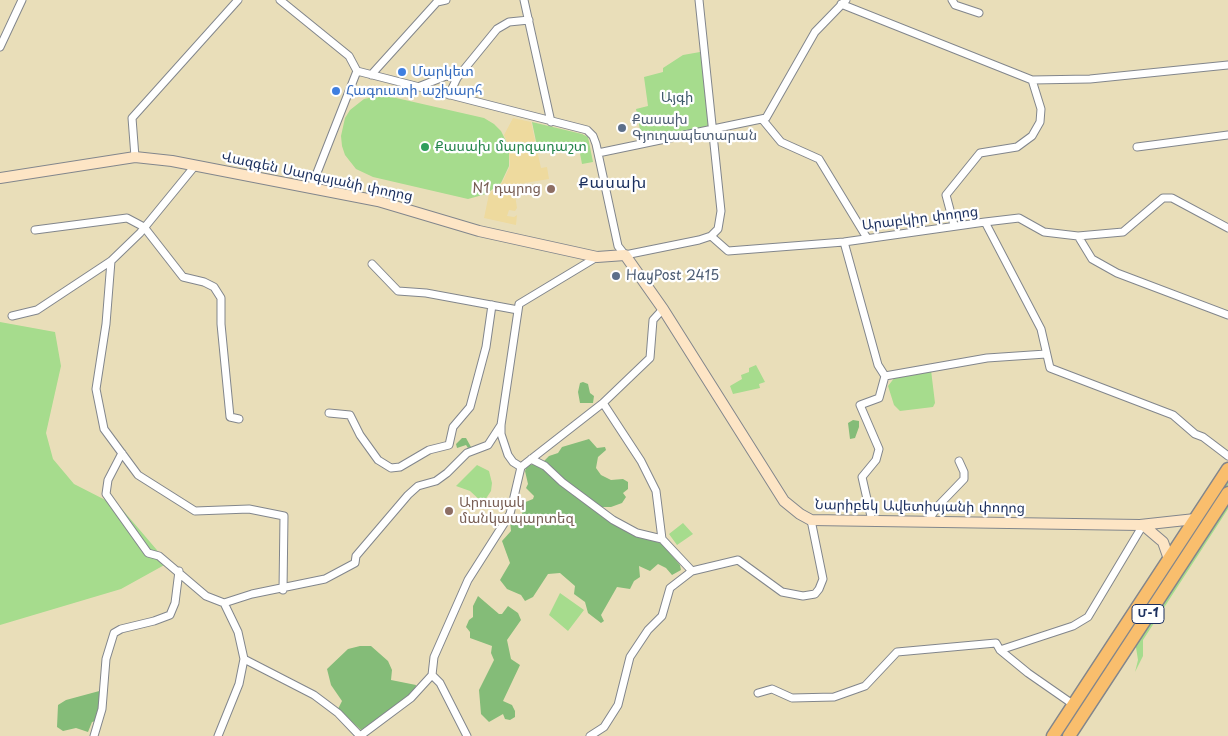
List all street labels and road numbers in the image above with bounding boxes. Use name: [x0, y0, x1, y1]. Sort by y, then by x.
street label: Վազգեն Սարգսյանի փողոց: [220, 149, 414, 205]
street label: Արաբկիր փողոց: [861, 204, 979, 234]
street label: Նարիբեկ Ավետիսյանի փողոց: [815, 497, 1025, 517]
road number: Մ-1: [1132, 604, 1164, 624]

